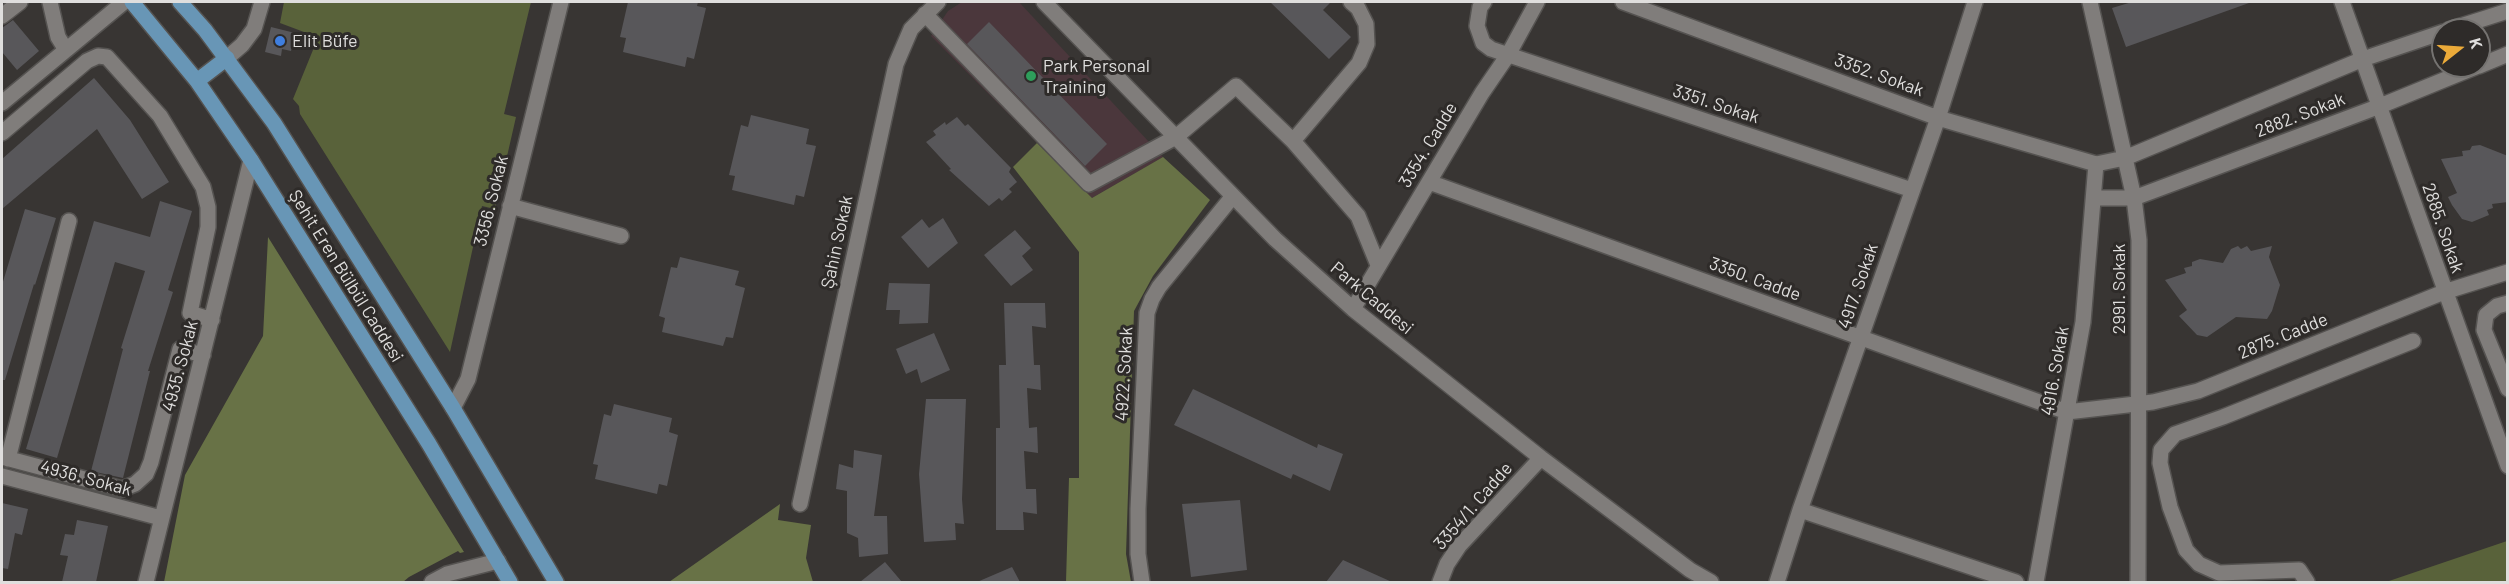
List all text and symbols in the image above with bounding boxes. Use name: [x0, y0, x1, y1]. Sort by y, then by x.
north arrow: [2431, 18, 2491, 78]
place label: Elit Büfe: [292, 30, 358, 52]
marker: Elit Büfe: [273, 34, 287, 48]
text: K: [2466, 36, 2487, 51]
street label: 3352. Sokak: [1831, 49, 1927, 101]
place label: Park Personal Training: [1043, 55, 1150, 98]
marker: Park Personal Training: [1024, 69, 1038, 83]
street label: 3351. Sokak: [1670, 80, 1762, 128]
street label: 2882. Sokak: [2252, 88, 2348, 142]
street label: 3354. Cadde: [1394, 98, 1462, 192]
street label: 3356. Sokak: [469, 153, 513, 249]
street label: 2885. Sokak: [2418, 180, 2468, 276]
street label: Şehit Eren Bülbül Caddesi: [284, 186, 408, 366]
street label: Şahin Sokak: [817, 193, 857, 291]
street label: 4917. Sokak: [1833, 240, 1883, 332]
street label: 2991. Sokak: [2108, 244, 2130, 334]
street label: 3350. Cadde: [1706, 252, 1804, 306]
street label: Park Caddesi: [1326, 257, 1418, 339]
street label: 2875. Cadde: [2235, 308, 2331, 364]
street label: 4935. Sokak: [157, 318, 203, 414]
street label: 4916. Sokak: [2037, 325, 2073, 417]
street label: 4922. Sokak: [1111, 326, 1137, 422]
street label: 4936. Sokak: [38, 455, 134, 501]
street label: 3354/1. Cadde: [1429, 458, 1517, 554]

